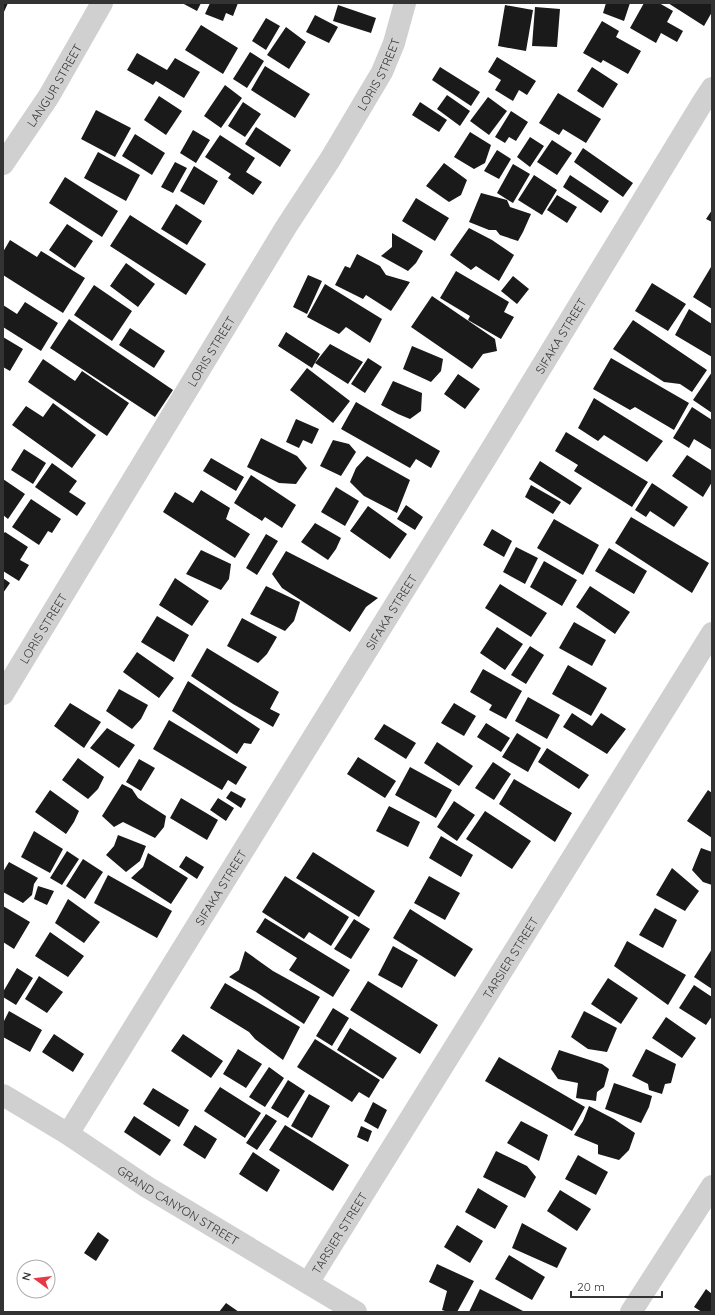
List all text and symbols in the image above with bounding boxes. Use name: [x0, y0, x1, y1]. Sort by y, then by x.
street label: LORIS STREET: [354, 36, 403, 113]
street label: LANGUR STREET: [23, 41, 85, 129]
street label: SIFAKA STREET: [532, 295, 589, 376]
street label: LORIS STREET: [184, 313, 238, 389]
street label: SIFAKA STREET: [362, 571, 420, 652]
street label: LORIS STREET: [16, 590, 70, 666]
street label: SIFAKA STREET: [191, 847, 249, 928]
street label: TARSIER STREET: [479, 914, 541, 1001]
street label: GRAND CANYON STREET: [115, 1162, 242, 1248]
street label: TARSIER STREET: [308, 1189, 370, 1276]
north arrow: [16, 1259, 56, 1299]
text: N: [19, 1271, 34, 1282]
scale bar: [571, 1273, 662, 1299]
text: 20 m: [577, 1279, 605, 1294]

